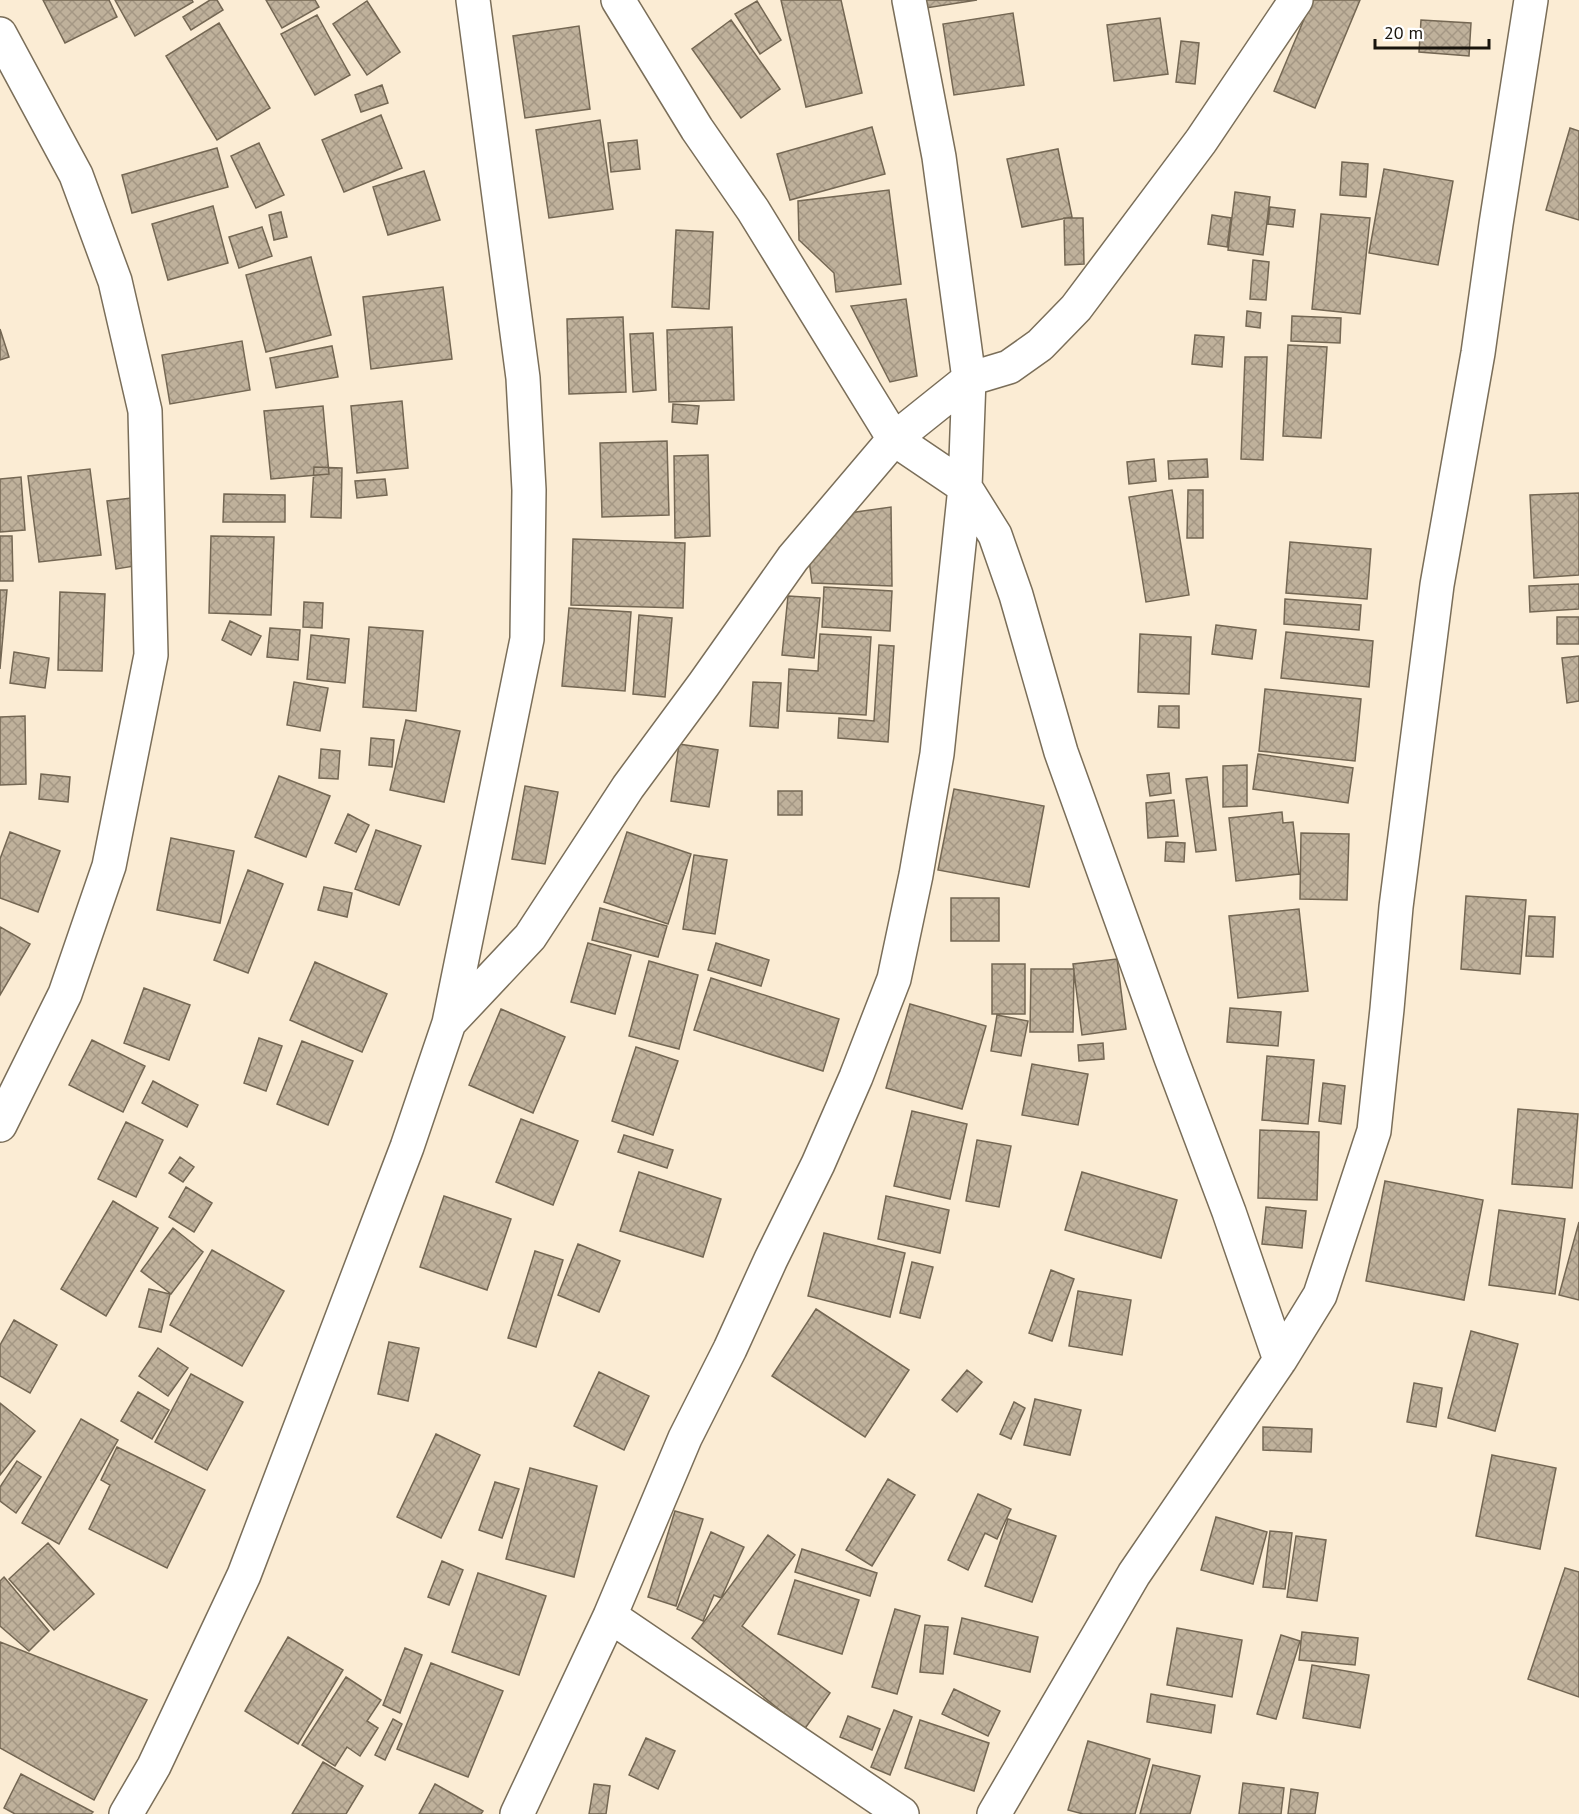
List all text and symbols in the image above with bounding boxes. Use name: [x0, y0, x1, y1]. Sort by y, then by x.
scale bar: [1375, 12, 1489, 50]
text: 20 m: [1384, 21, 1423, 44]

